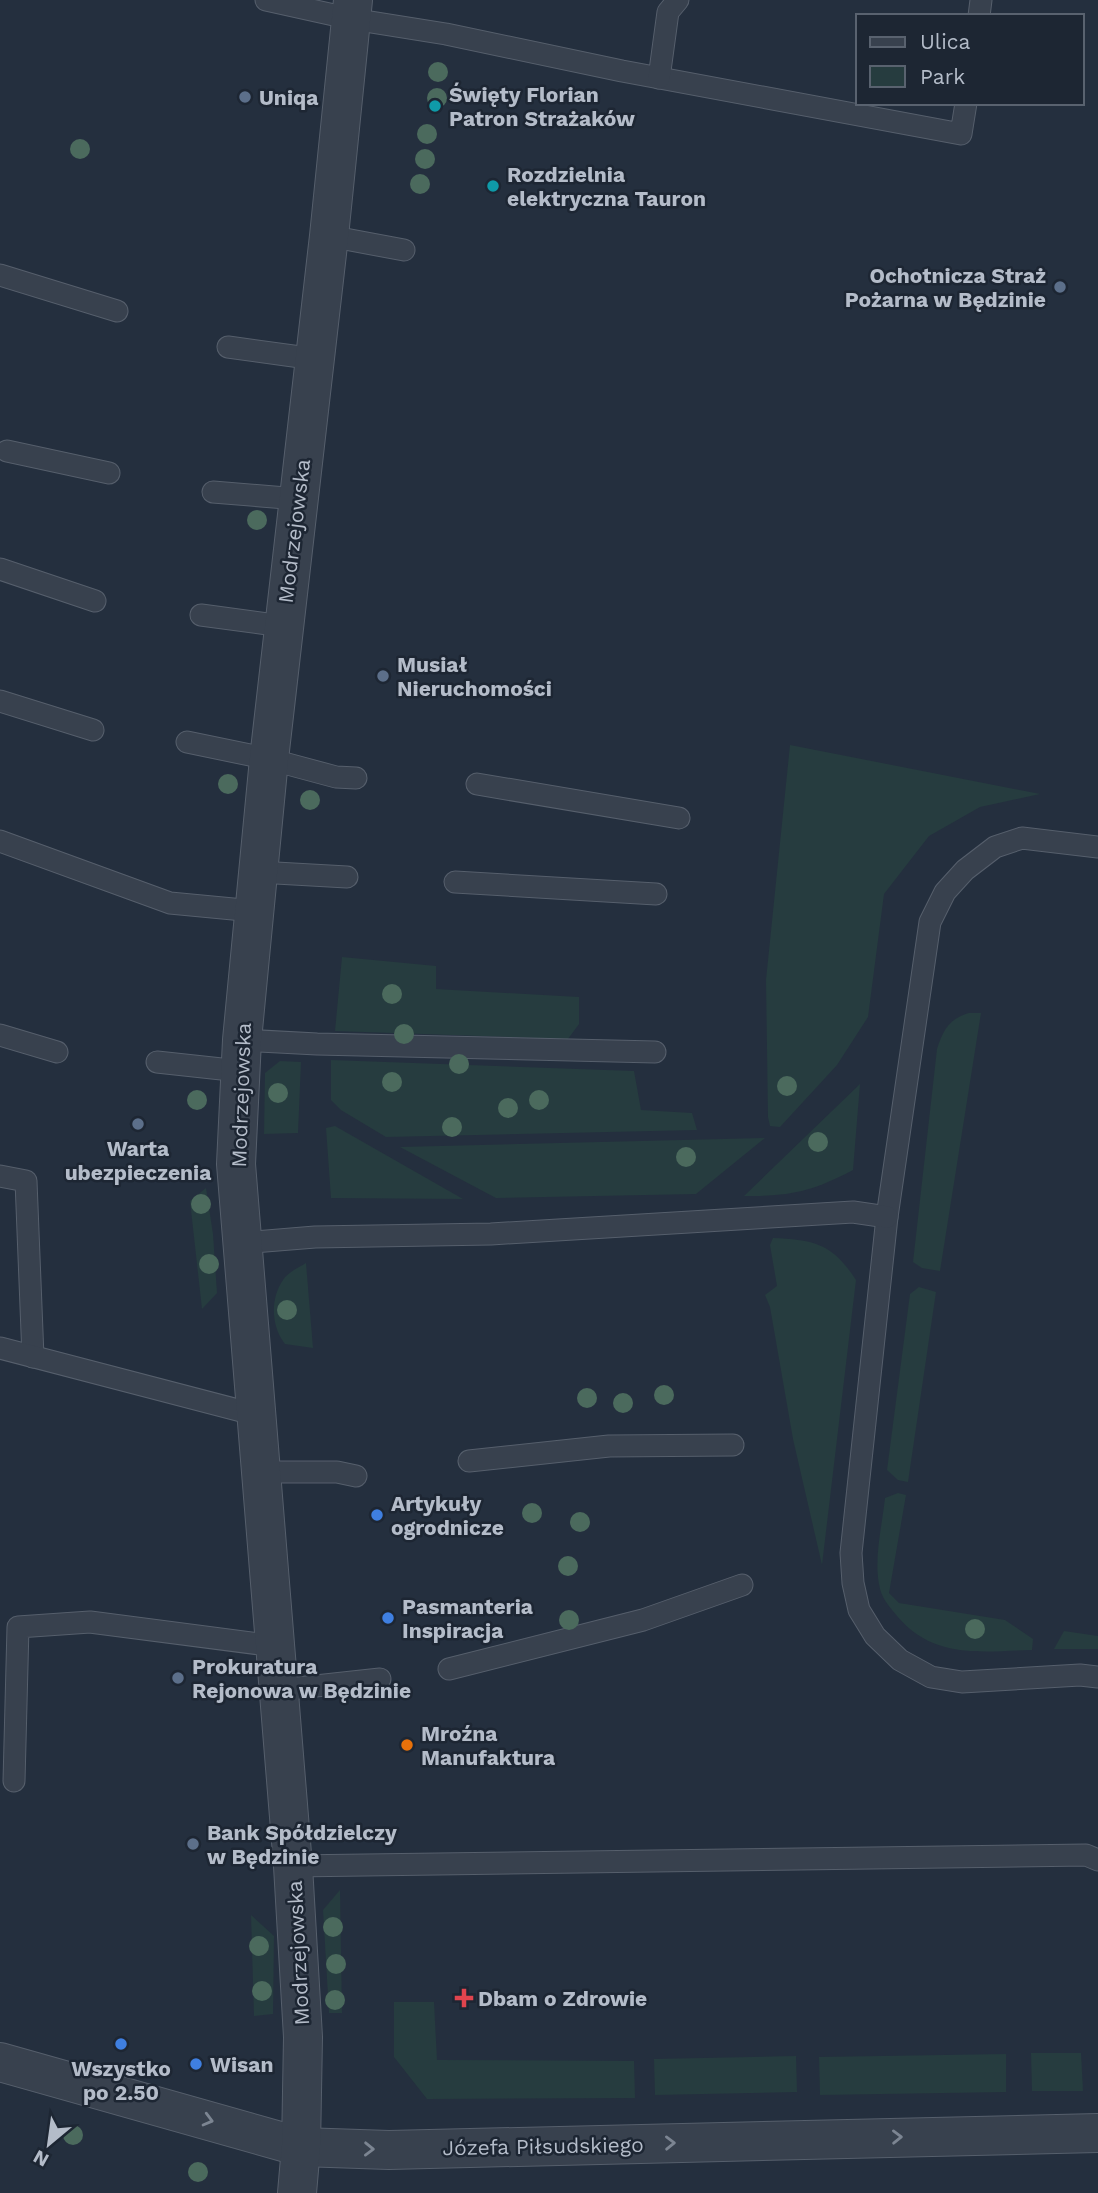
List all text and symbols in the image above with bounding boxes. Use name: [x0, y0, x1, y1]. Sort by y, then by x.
legend: [856, 14, 1084, 105]
text: Ulica: [920, 29, 971, 54]
text: Park: [920, 64, 965, 89]
place label: Święty Florian Patron Strażaków: [449, 82, 635, 131]
place label: Uniqa: [259, 85, 319, 110]
marker: Uniqa: [237, 89, 253, 105]
marker: Święty Florian Patron Strażaków: [427, 98, 443, 114]
place label: Rozdzielnia elektryczna Tauron: [507, 162, 706, 211]
marker: Rozdzielnia elektryczna Tauron: [485, 178, 501, 194]
place label: Ochotnicza Straż Pożarna w Będzinie: [845, 263, 1046, 312]
marker: Ochotnicza Straż Pożarna w Będzinie: [1052, 279, 1068, 295]
street label: Modrzejowska: [273, 457, 315, 605]
place label: Musiał Nieruchomości: [397, 652, 552, 701]
marker: Musiał Nieruchomości: [375, 668, 391, 684]
street label: Modrzejowska: [226, 1022, 256, 1168]
marker: Warta ubezpieczenia: [130, 1116, 146, 1132]
place label: Warta ubezpieczenia: [65, 1136, 212, 1185]
place label: Artykuły ogrodnicze: [391, 1491, 504, 1540]
marker: Artykuły ogrodnicze: [369, 1507, 385, 1523]
place label: Pasmanteria Inspiracja: [402, 1594, 534, 1643]
marker: Pasmanteria Inspiracja: [380, 1610, 396, 1626]
place label: Prokuratura Rejonowa w Będzinie: [192, 1654, 411, 1703]
marker: Prokuratura Rejonowa w Będzinie: [170, 1670, 186, 1686]
place label: Mroźna Manufaktura: [421, 1721, 556, 1770]
marker: Mroźna Manufaktura: [399, 1737, 415, 1753]
place label: Bank Spółdzielczy w Będzinie: [207, 1820, 397, 1869]
marker: Bank Spółdzielczy w Będzinie: [185, 1836, 201, 1852]
street label: Modrzejowska: [282, 1880, 314, 2026]
place label: Dbam o Zdrowie: [478, 1986, 647, 2011]
marker: Dbam o Zdrowie: [456, 1990, 472, 2006]
marker: Wszystko po 2.50: [113, 2036, 129, 2052]
place label: Wisan: [210, 2052, 273, 2077]
place label: Wszystko po 2.50: [71, 2056, 171, 2105]
marker: Wisan: [188, 2056, 204, 2072]
north arrow: [14, 2109, 84, 2179]
one-way arrow: [201, 2111, 213, 2126]
one-way arrow: [892, 2130, 903, 2145]
street label: Józefa Piłsudskiego: [442, 2132, 644, 2160]
one-way arrow: [665, 2135, 676, 2151]
one-way arrow: [364, 2142, 375, 2157]
text: N: [29, 2145, 53, 2172]

